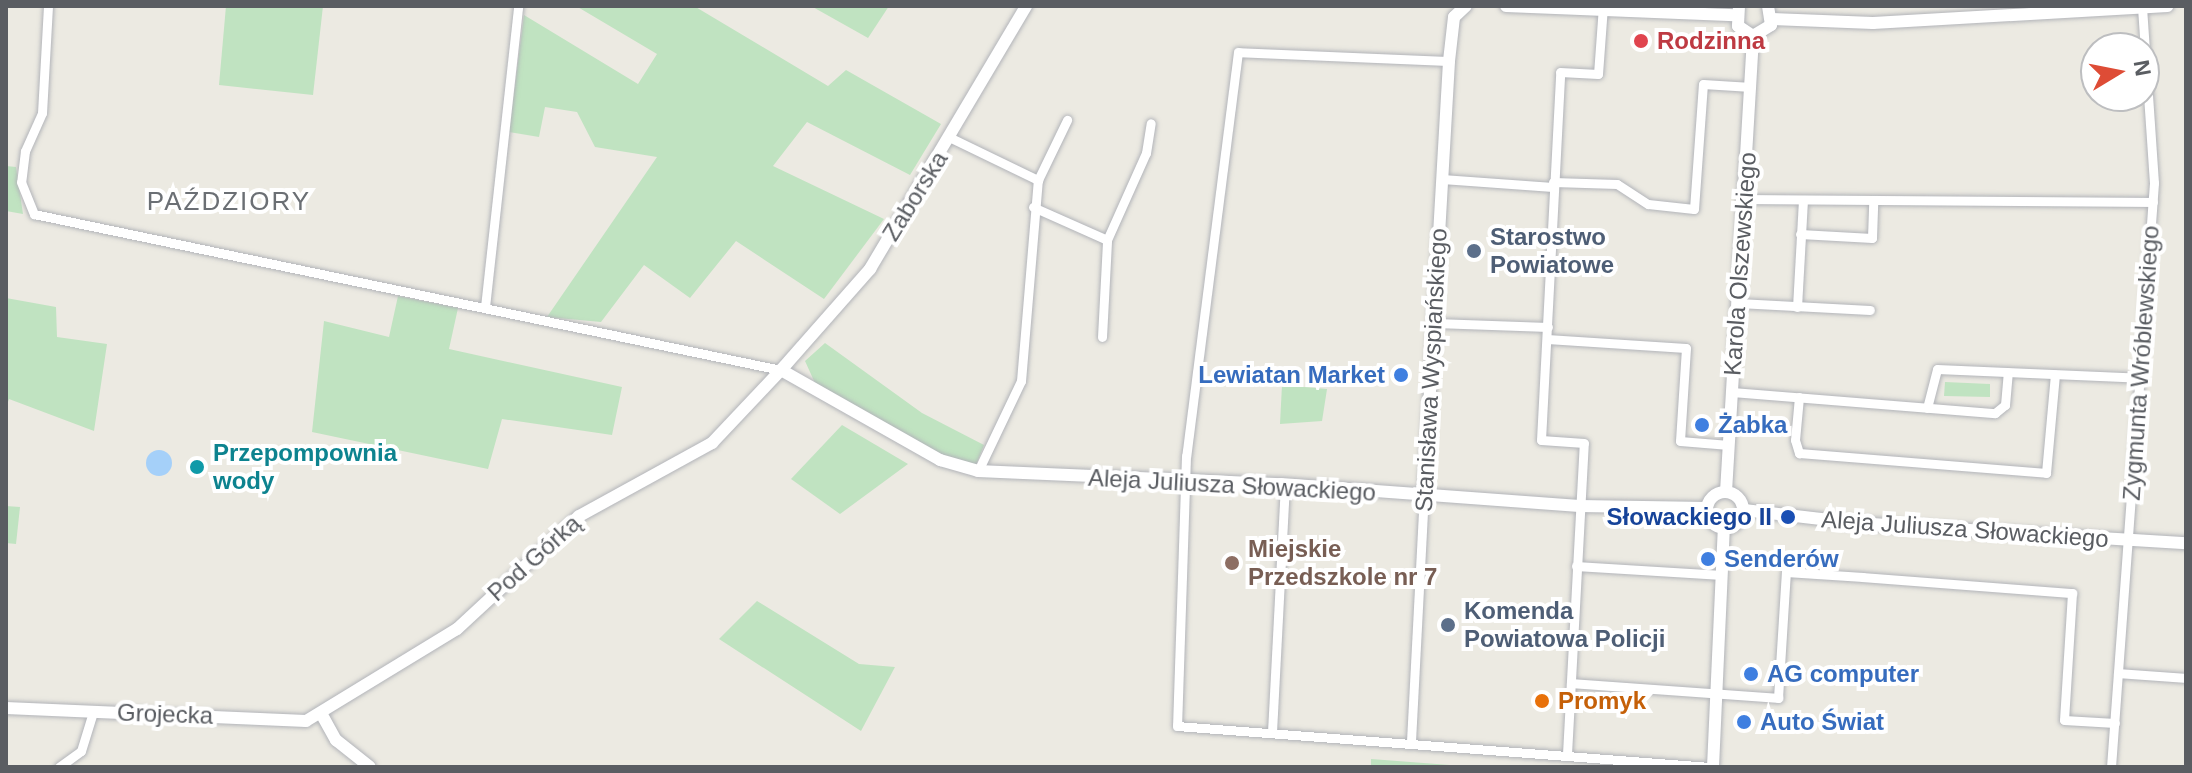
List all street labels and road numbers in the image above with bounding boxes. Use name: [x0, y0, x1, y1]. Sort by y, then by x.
street label: Zaborska: [876, 146, 954, 246]
street label: Karola Olszewskiego: [1718, 151, 1762, 377]
street label: Zygmunta Wróblewskiego: [2117, 224, 2165, 502]
street label: Stanisława Wyspiańskiego: [1409, 227, 1453, 513]
street label: Aleja Juliusza Słowackiego: [1087, 463, 1377, 507]
street label: Aleja Juliusza Słowackiego: [1820, 505, 2110, 553]
street label: Pod Górką: [482, 509, 586, 607]
street label: Grojecka: [117, 698, 213, 730]

